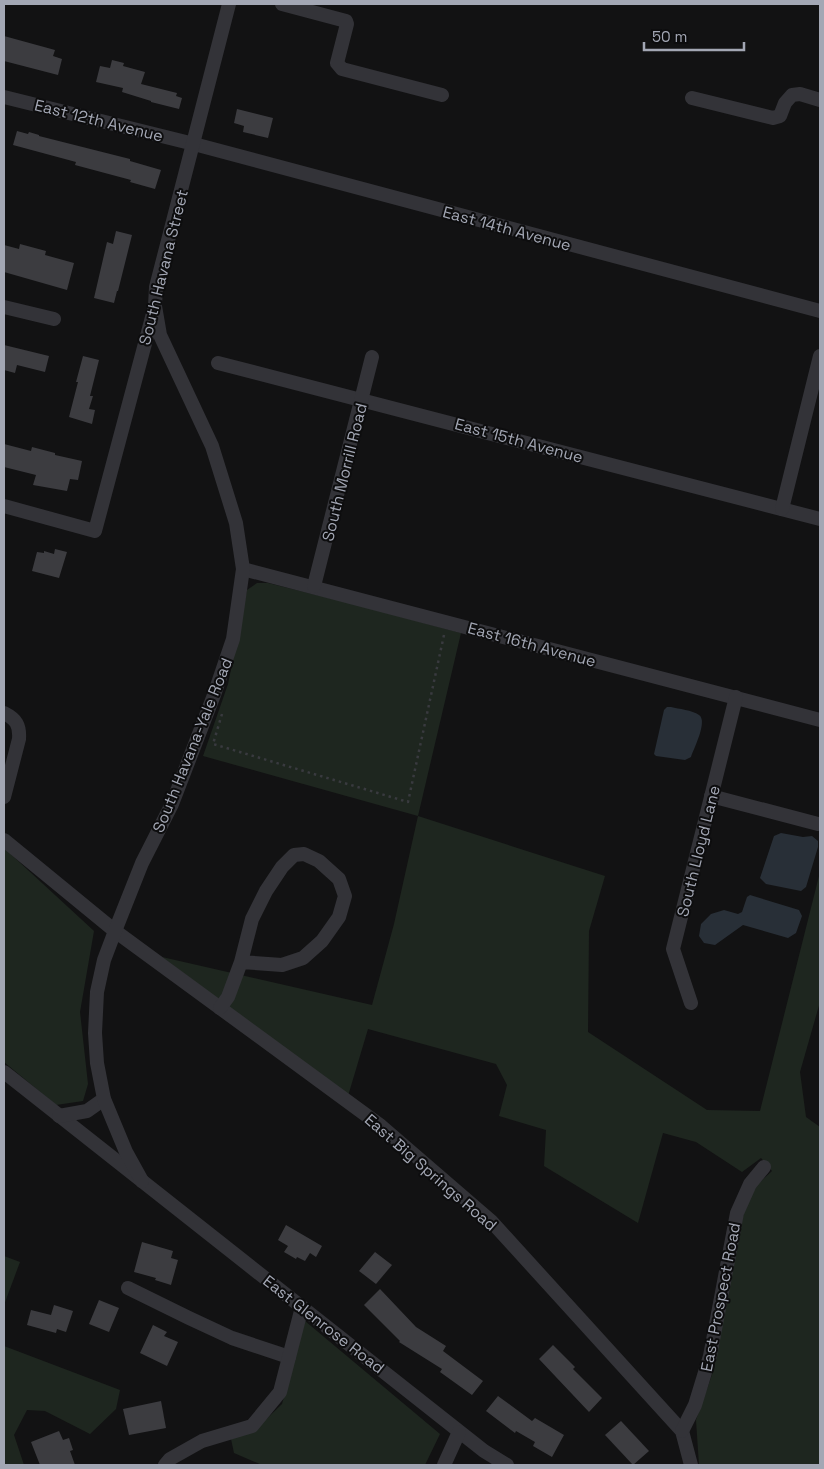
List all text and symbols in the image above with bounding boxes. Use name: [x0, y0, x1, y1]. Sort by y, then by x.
scale bar: [644, 20, 744, 52]
text: 50 m: [652, 27, 687, 46]
street label: East 12th Avenue: [32, 94, 165, 147]
street label: South Havana Street: [134, 187, 193, 347]
street label: East 14th Avenue: [440, 201, 573, 256]
street label: South Morrill Road: [317, 401, 372, 543]
street label: East 15th Avenue: [453, 413, 585, 468]
street label: East 16th Avenue: [465, 617, 598, 672]
street label: South Havana-Yale Road: [148, 655, 237, 836]
street label: South Lloyd Lane: [672, 783, 725, 919]
street label: East Big Springs Road: [360, 1109, 501, 1236]
street label: East Prospect Road: [696, 1221, 745, 1373]
street label: East Glenrose Road: [259, 1270, 389, 1378]

